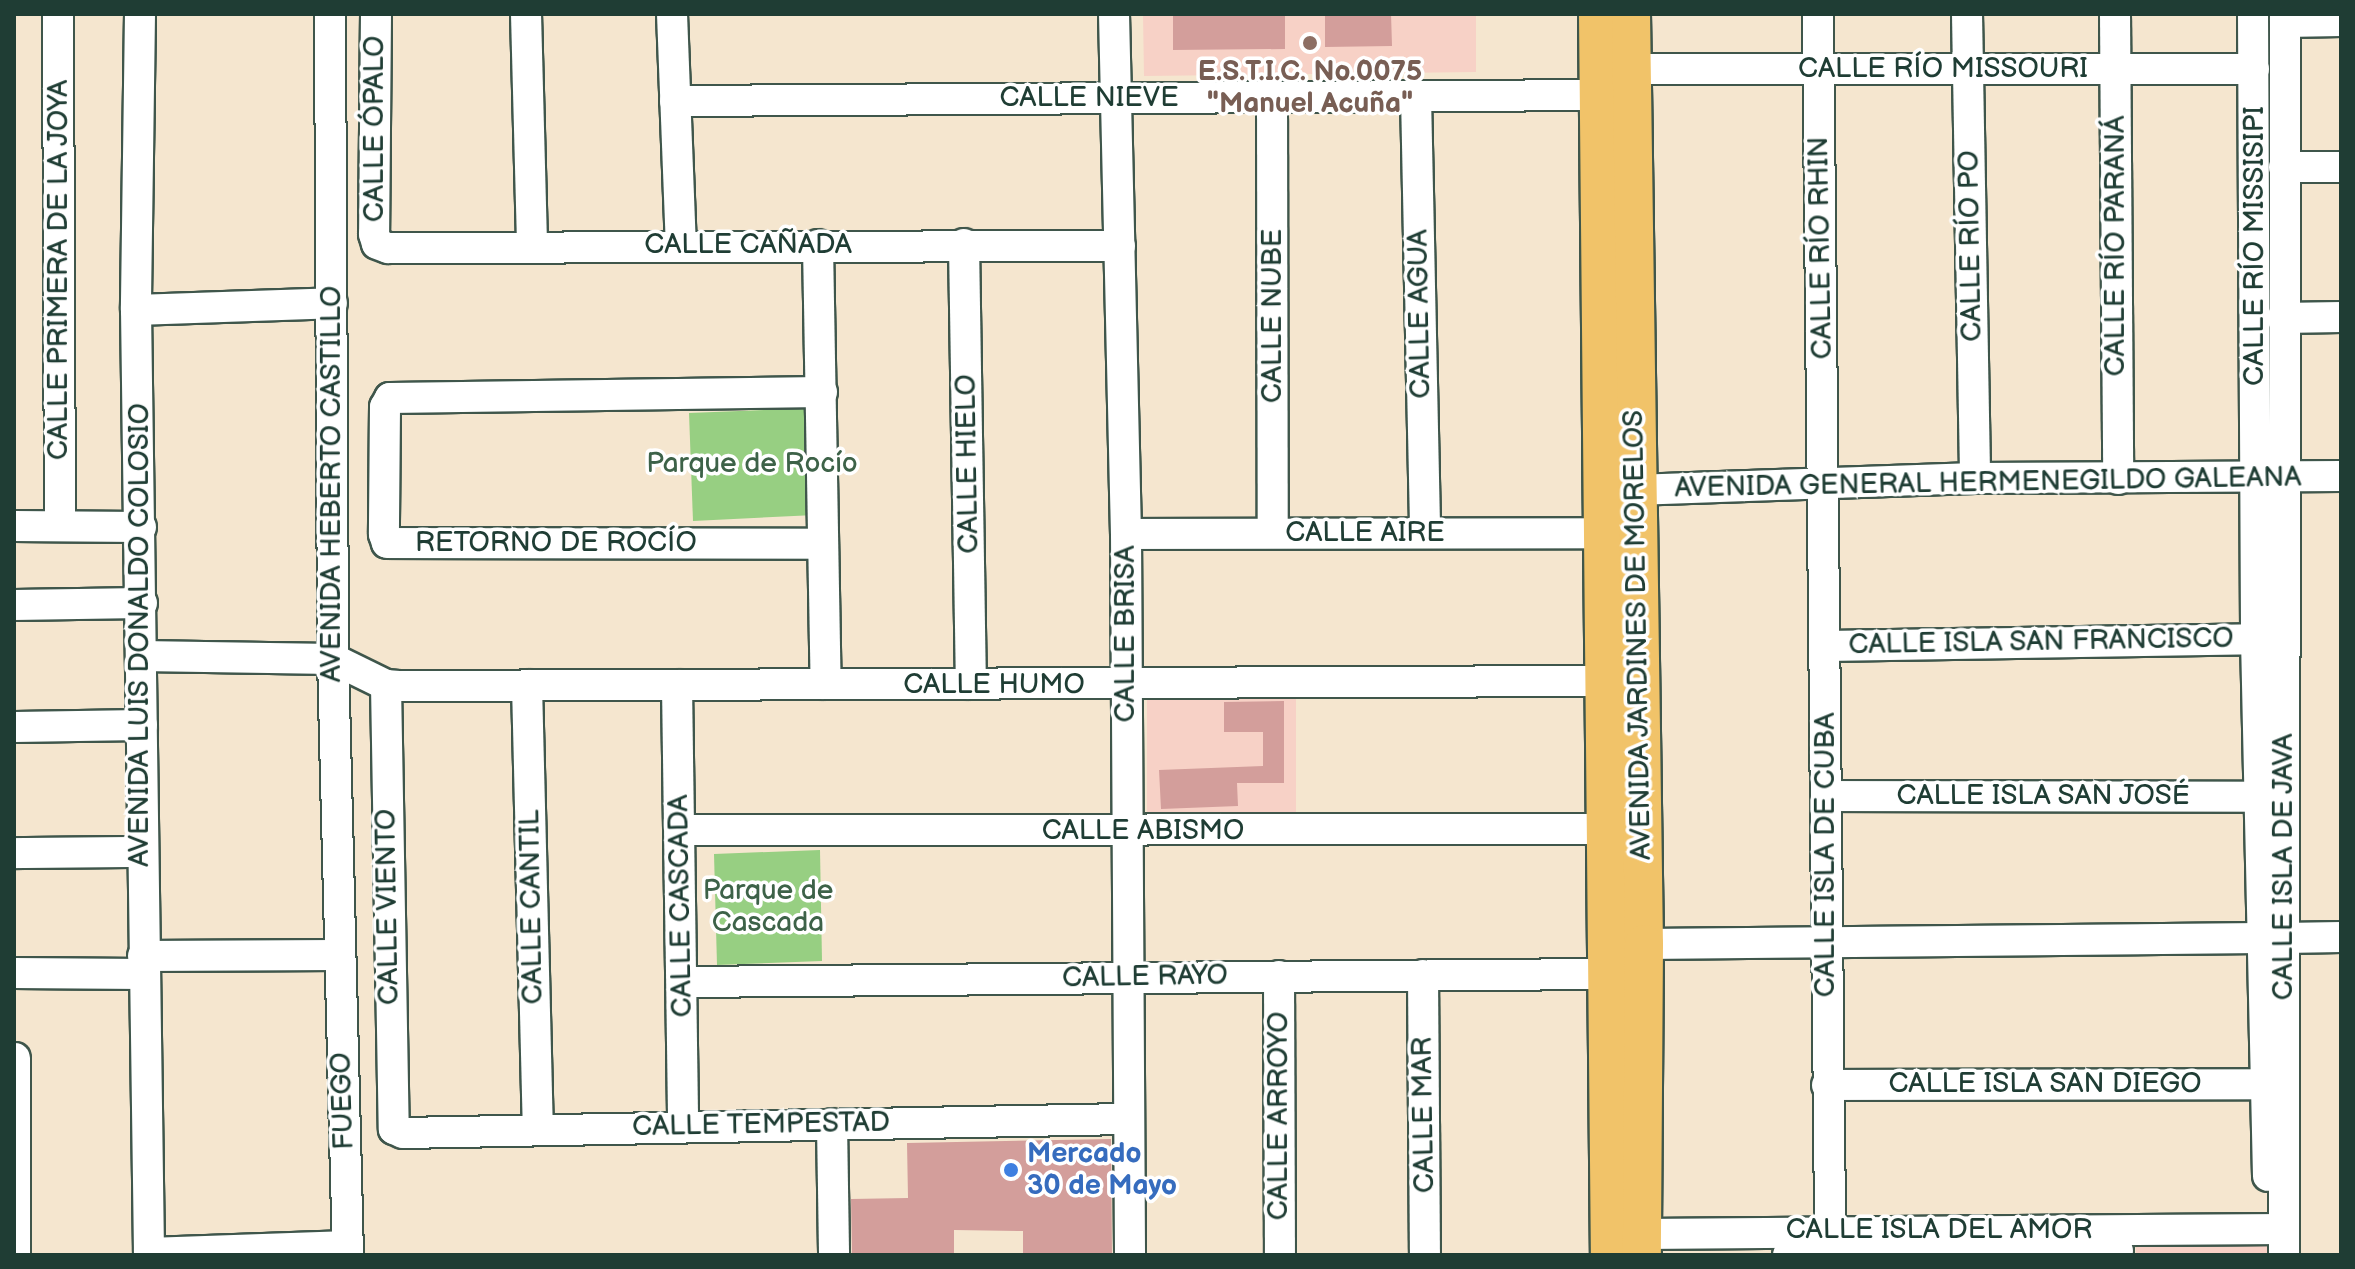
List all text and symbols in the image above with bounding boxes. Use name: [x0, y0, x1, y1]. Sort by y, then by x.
marker: E.S.T.I.C. No.0075 "Manuel Acuña": [1301, 34, 1319, 52]
street label: CALLE ÓPALO: [358, 36, 392, 222]
street label: CALLE RÍO MISSOURI: [1798, 52, 2088, 86]
place label: E.S.T.I.C. No.0075 "Manuel Acuña": [1198, 55, 1422, 121]
street label: CALLE PRIMERA DE LA JOYA: [42, 79, 76, 461]
street label: CALLE NIEVE: [999, 81, 1179, 115]
street label: CALLE RÍO MISSISIPI: [2238, 106, 2272, 386]
street label: CALLE RÍO PARANÁ: [2099, 116, 2133, 376]
street label: CALLE RÍO RHIN: [1802, 136, 1840, 360]
street label: CALLE RÍO PO: [1953, 150, 1989, 342]
street label: CALLE CAÑADA: [644, 228, 852, 262]
street label: CALLE NUBE: [1256, 229, 1290, 403]
street label: CALLE AGUA: [1402, 229, 1438, 399]
street label: AVENIDA HEBERTO CASTILLO: [315, 286, 349, 682]
street label: CALLE HIELO: [950, 374, 986, 554]
street label: AVENIDA LUIS DONALDO COLOSIO: [123, 403, 157, 867]
street label: AVENIDA JARDINES DE MORELOS: [1617, 409, 1659, 861]
park label: Parque de Rocío: [646, 447, 858, 481]
street label: AVENIDA GENERAL HERMENEGILDO GALEANA: [1674, 461, 2302, 505]
street label: CALLE AIRE: [1285, 516, 1445, 550]
street label: RETORNO DE ROCÍO: [415, 526, 697, 560]
street label: CALLE BRISA: [1109, 545, 1143, 723]
street label: CALLE ISLA SAN FRANCISCO: [1848, 622, 2234, 662]
street label: CALLE HUMO: [903, 668, 1085, 702]
street label: CALLE ISLA DE CUBA: [1809, 713, 1843, 997]
street label: CALLE ISLA DE JAVA: [2267, 733, 2301, 1001]
street label: CALLE ISLA SAN JOSÉ: [1895, 779, 2191, 813]
street label: CALLE CASCADA: [662, 794, 700, 1018]
street label: CALLE VIENTO: [369, 808, 407, 1006]
street label: CALLE CANTIL: [514, 809, 550, 1005]
street label: CALLE ABISMO: [1042, 814, 1244, 848]
park label: Parque de Cascada: [703, 874, 833, 940]
street label: CALLE RAYO: [1062, 959, 1228, 995]
street label: CALLE ARROYO: [1262, 1012, 1296, 1220]
street label: CALLE MAR: [1406, 1037, 1442, 1193]
street label: FUEGO: [325, 1052, 361, 1150]
street label: CALLE ISLA SAN DIEGO: [1888, 1067, 2202, 1101]
street label: CALLE TEMPESTAD: [631, 1106, 891, 1144]
place label: Mercado 30 de Mayo: [1027, 1137, 1177, 1203]
marker: Mercado 30 de Mayo: [1002, 1161, 1020, 1179]
street label: CALLE ISLA DEL AMOR: [1786, 1213, 2092, 1247]

